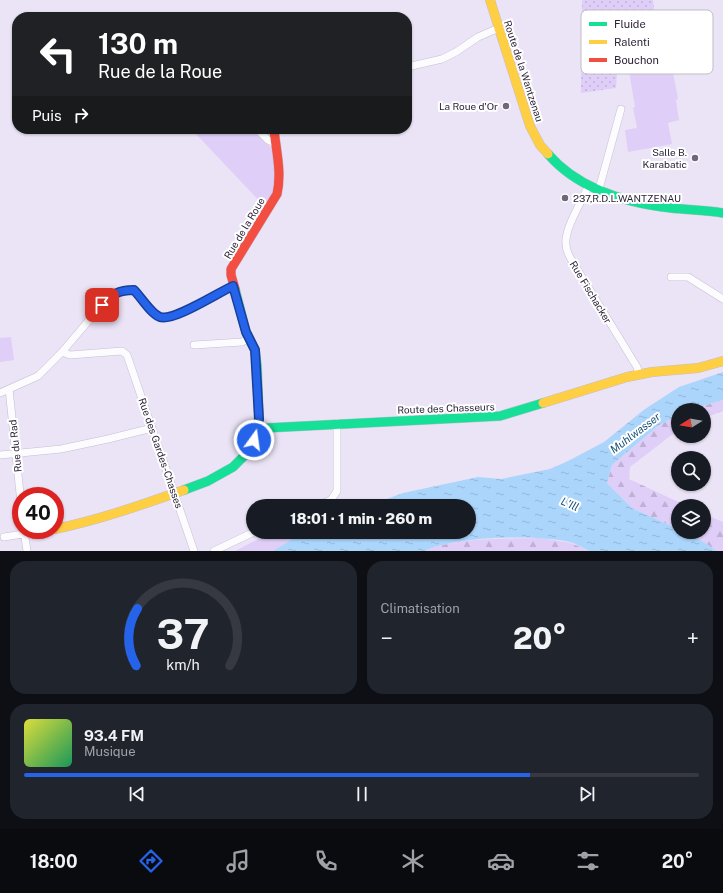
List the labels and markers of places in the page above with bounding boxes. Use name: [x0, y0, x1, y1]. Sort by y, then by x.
place label: La Roue d'Or: [439, 100, 498, 112]
marker: La Roue d'Or: [501, 101, 511, 111]
place label: Salle B. Karabatic: [642, 146, 687, 170]
marker: Salle B. Karabatic: [690, 153, 700, 163]
place label: 237,R.D.L.WANTZENAU: [573, 192, 681, 204]
marker: 237,R.D.L.WANTZENAU: [560, 193, 570, 203]
pin: [85, 288, 119, 322]

